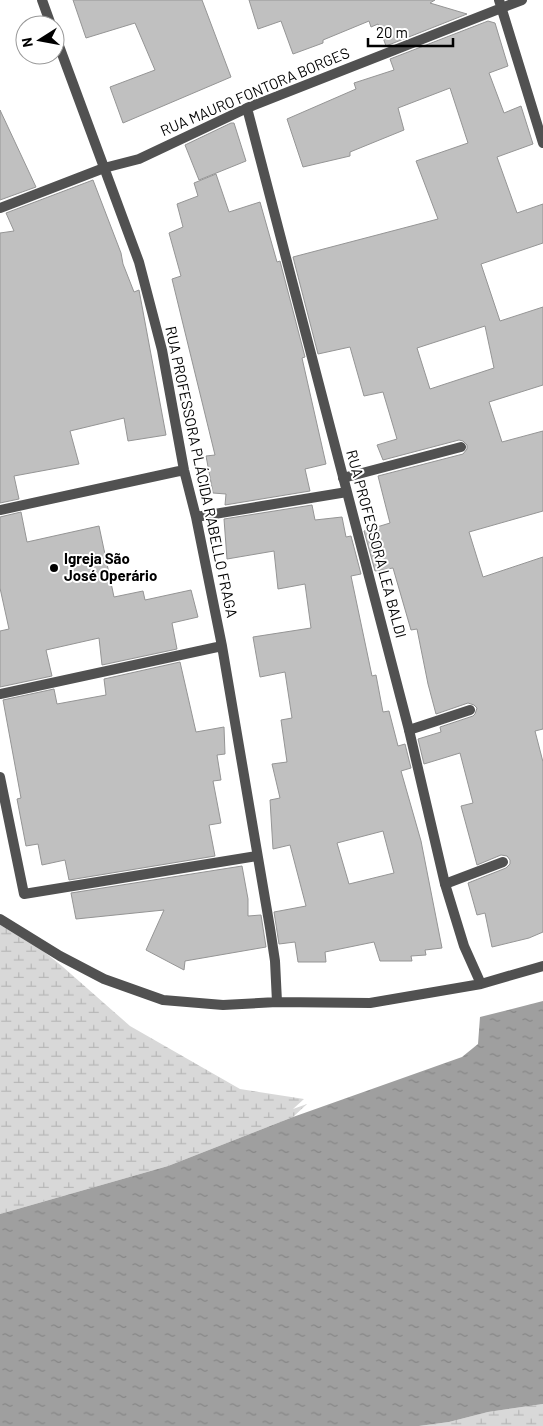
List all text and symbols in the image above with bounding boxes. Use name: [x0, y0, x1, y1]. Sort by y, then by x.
north arrow: [15, 15, 65, 65]
scale bar: [368, 15, 453, 47]
text: 20 m: [376, 23, 408, 41]
text: N: [18, 36, 36, 49]
street label: RUA MAURO FONTORA BORGES: [157, 43, 352, 139]
street label: RUA PROFESSORA PLÁCIDA RABELLO FRAGA: [162, 324, 242, 619]
street label: RUA PROFESSORA LEA BALDI: [343, 448, 411, 640]
place label: Igreja São José Operário: [64, 549, 157, 584]
marker: Igreja São José Operário: [48, 562, 60, 574]

